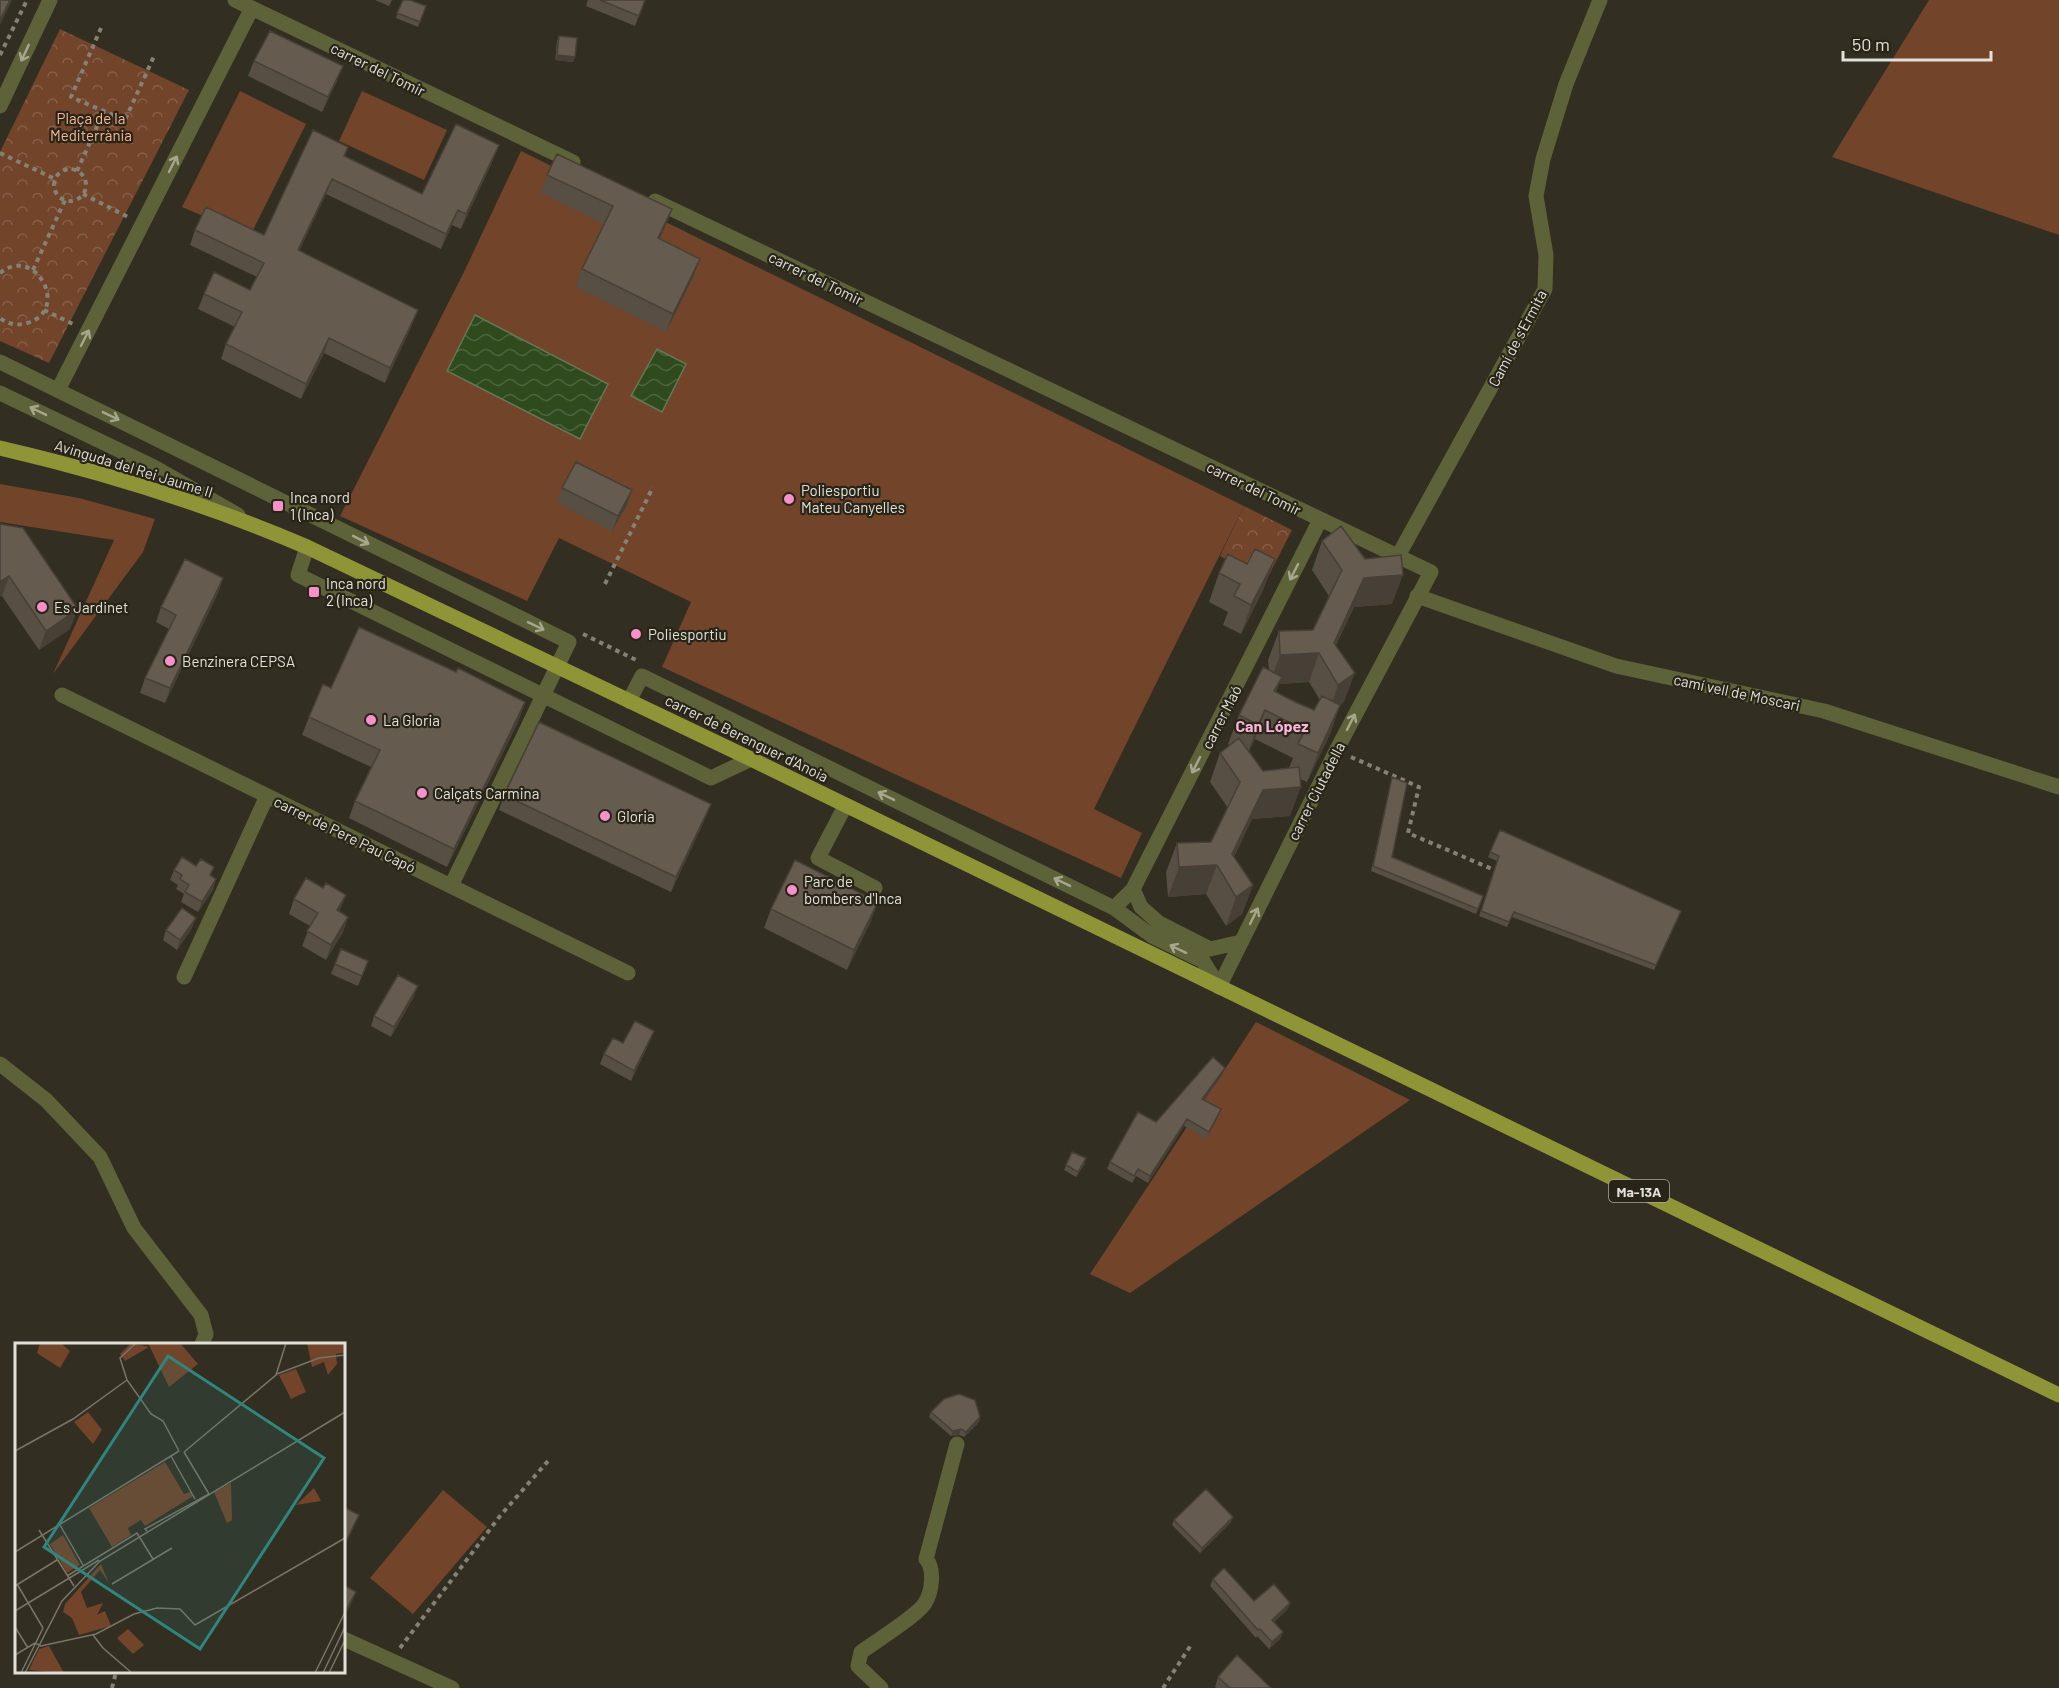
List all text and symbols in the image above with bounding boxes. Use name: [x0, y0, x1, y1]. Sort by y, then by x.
scale bar: [1843, 24, 1992, 62]
text: 50 m: [1852, 33, 1890, 55]
street label: carrer del Tomir: [328, 38, 429, 100]
one-way arrow: [19, 43, 31, 61]
park label: Plaça de la Mediterrània: [50, 109, 132, 144]
one-way arrow: [168, 156, 179, 174]
street label: carrer del Tomir: [766, 247, 867, 309]
street label: Camí de s'Ermita: [1484, 286, 1550, 390]
one-way arrow: [79, 330, 91, 348]
one-way arrow: [29, 404, 47, 416]
one-way arrow: [101, 411, 119, 422]
street label: Avinguda del Rei Jaume II: [53, 435, 215, 501]
street label: carrer del Tomir: [1204, 457, 1305, 519]
place label: Poliesportiu Mateu Canyelles: [801, 481, 905, 516]
place label: Inca nord 1 (Inca): [290, 488, 350, 523]
marker: Poliesportiu Mateu Canyelles: [782, 492, 796, 506]
marker: Inca nord 1 (Inca): [271, 499, 285, 513]
one-way arrow: [352, 534, 370, 546]
one-way arrow: [1288, 563, 1299, 581]
place label: Inca nord 2 (Inca): [326, 574, 386, 609]
marker: Inca nord 2 (Inca): [307, 585, 321, 599]
place label: Es Jardinet: [54, 598, 128, 616]
marker: Es Jardinet: [35, 600, 49, 614]
one-way arrow: [526, 621, 544, 632]
place label: Poliesportiu: [648, 625, 726, 643]
marker: Poliesportiu: [629, 627, 643, 641]
place label: Benzinera CEPSA: [182, 652, 295, 670]
marker: Benzinera CEPSA: [163, 654, 177, 668]
street label: camí vell de Moscari: [1672, 670, 1802, 714]
street label: carrer Maó: [1197, 682, 1245, 752]
street label: carrer de Berenguer d'Anoia: [662, 691, 832, 785]
place label: La Gloria: [383, 711, 440, 729]
marker: La Gloria: [364, 713, 378, 727]
one-way arrow: [1346, 714, 1357, 732]
district label: Can López: [1235, 716, 1309, 735]
street label: carrer Ciutadella: [1284, 739, 1348, 843]
one-way arrow: [1190, 756, 1202, 773]
place label: Calçats Carmina: [434, 784, 539, 802]
marker: Calçats Carmina: [415, 786, 429, 800]
one-way arrow: [878, 790, 896, 802]
street label: carrer de Pere Pau Capó: [271, 792, 419, 876]
place label: Gloria: [617, 807, 655, 825]
marker: Gloria: [598, 809, 612, 823]
place label: Parc de bombers d'Inca: [804, 872, 902, 907]
one-way arrow: [1053, 876, 1071, 887]
marker: Parc de bombers d'Inca: [785, 883, 799, 897]
one-way arrow: [1249, 907, 1261, 925]
one-way arrow: [1170, 943, 1187, 955]
road number: Ma-13A: [1609, 1180, 1669, 1202]
inset map: [15, 1343, 345, 1673]

